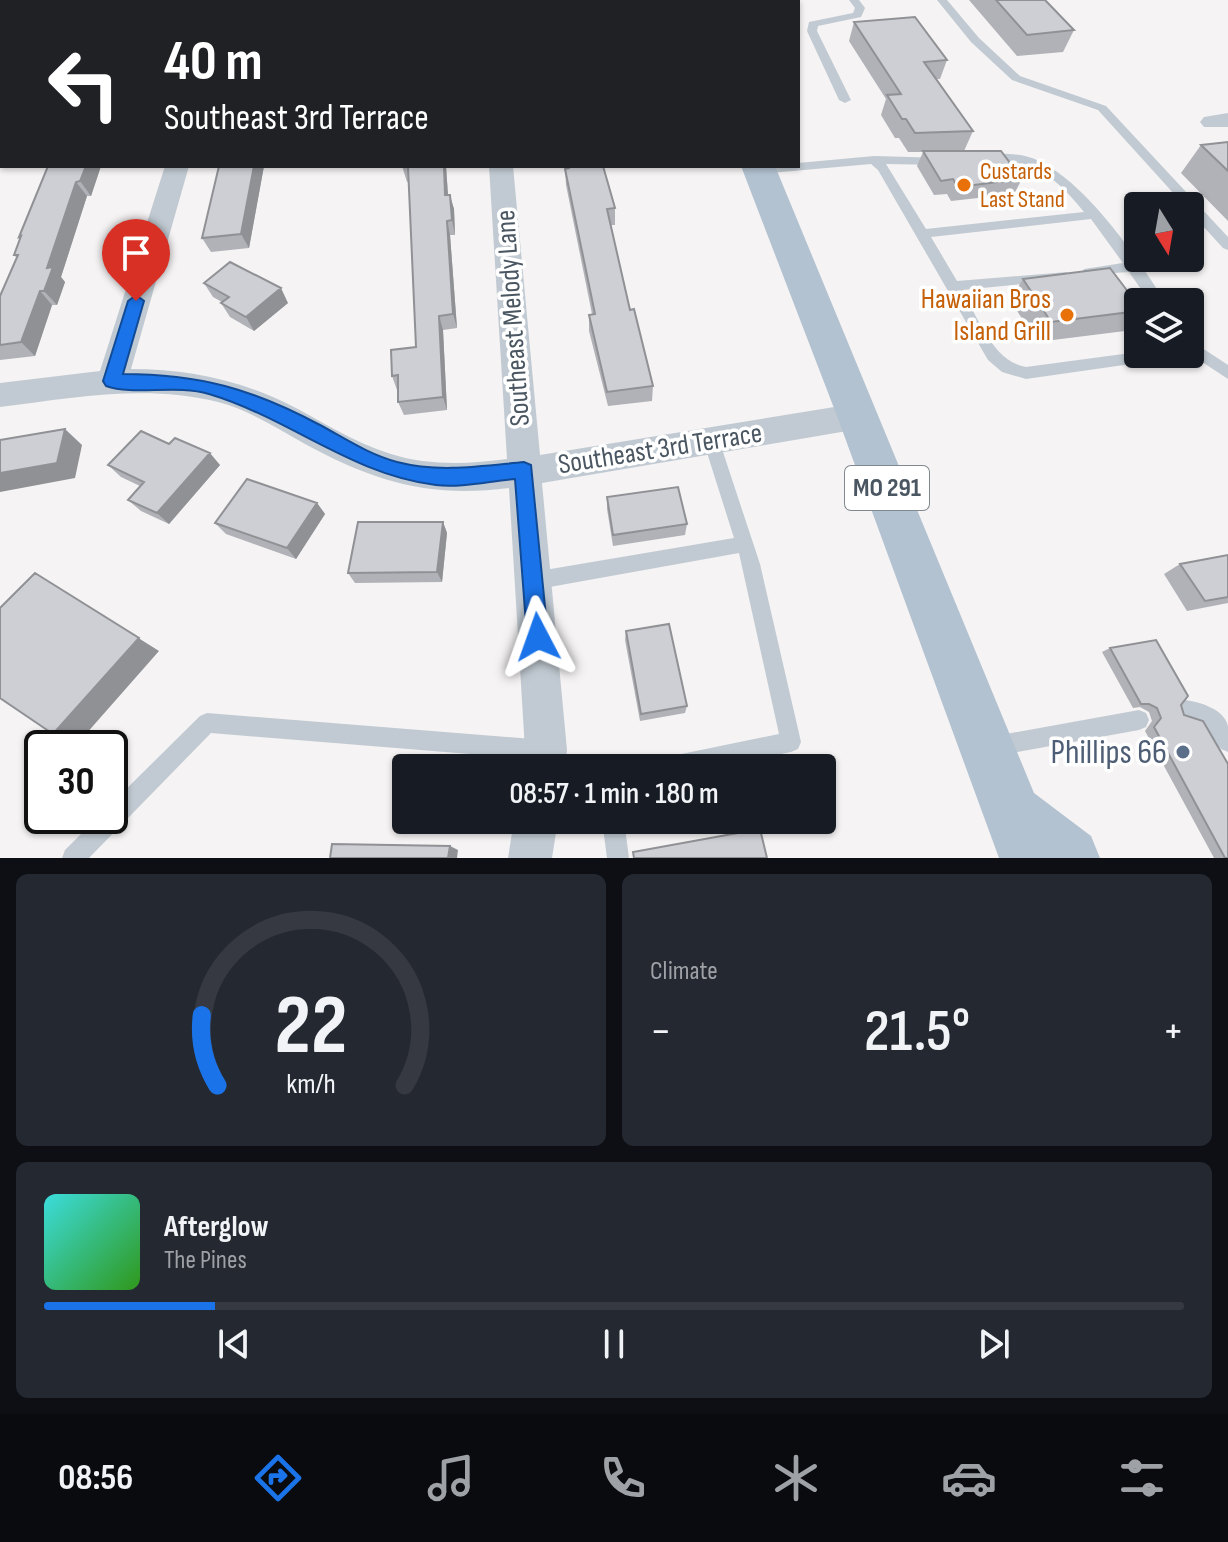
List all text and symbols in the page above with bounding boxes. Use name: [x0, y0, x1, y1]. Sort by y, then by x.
text: 40 m: [164, 29, 263, 96]
icon: left: [32, 32, 136, 136]
text: Southeast 3rd Terrace: [164, 97, 429, 140]
place label: Custards Last Stand: [980, 157, 1065, 214]
marker: Custards Last Stand: [955, 176, 973, 194]
north arrow: [1124, 192, 1204, 272]
map controls: [1124, 192, 1204, 368]
street label: Southeast Melody Lane: [489, 209, 537, 427]
pin: [102, 219, 170, 301]
icon: arrive: [114, 231, 158, 275]
place label: Hawaiian Bros Island Grill: [921, 283, 1051, 348]
button: layers: [1124, 288, 1204, 368]
marker: Hawaiian Bros Island Grill: [1058, 306, 1076, 324]
street label: Southeast 3rd Terrace: [556, 417, 764, 481]
road number: MO 291: [845, 466, 929, 510]
position arrow: [496, 595, 580, 679]
speed limit sign: 30: [24, 730, 128, 834]
place label: Phillips 66: [1051, 732, 1167, 773]
marker: Phillips 66: [1174, 743, 1192, 761]
text: 08:57 · 1 min · 180 m: [509, 776, 719, 812]
text: Climate: [650, 956, 718, 987]
text: 22: [275, 977, 347, 1077]
text: 21.5°: [864, 996, 970, 1068]
text: −: [650, 1005, 672, 1058]
text: +: [1162, 1005, 1184, 1058]
text: km/h: [286, 1067, 336, 1102]
text: Afterglow: [164, 1209, 269, 1245]
text: The Pines: [164, 1245, 247, 1276]
icon: previous: [212, 1322, 256, 1366]
icon: pause: [592, 1322, 636, 1366]
icon: next: [972, 1322, 1016, 1366]
icon: directions: [250, 1450, 306, 1506]
icon: music: [423, 1450, 479, 1506]
icon: phone: [595, 1450, 651, 1506]
icon: climate: [768, 1450, 824, 1506]
icon: car: [941, 1450, 997, 1506]
icon: filters: [1114, 1450, 1170, 1506]
text: 08:56: [58, 1457, 133, 1500]

